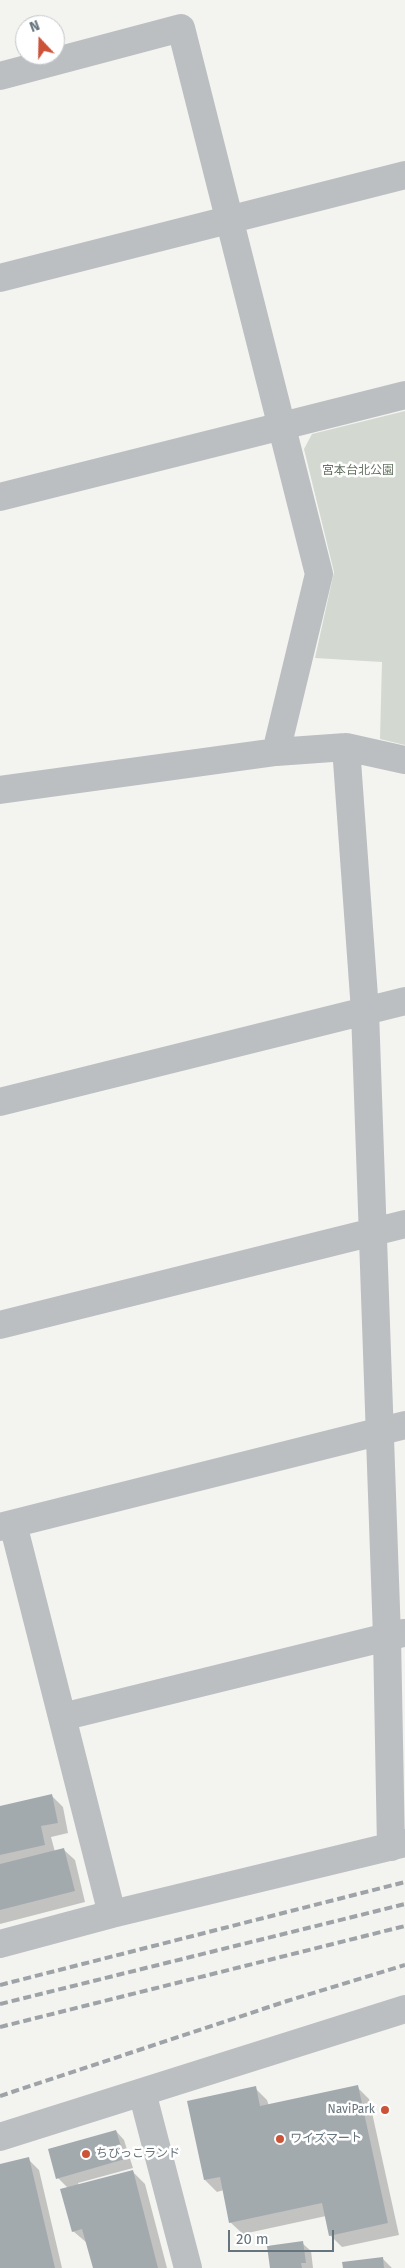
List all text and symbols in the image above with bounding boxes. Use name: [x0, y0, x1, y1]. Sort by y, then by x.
north arrow: [15, 15, 65, 65]
text: N: [27, 17, 42, 36]
park label: 宮本台北公園: [322, 464, 394, 478]
place label: NaviPark: [328, 2103, 375, 2117]
marker: NaviPark: [379, 2104, 391, 2116]
place label: ワイズマート: [290, 2132, 362, 2146]
marker: ワイズマート: [274, 2133, 286, 2145]
place label: ちびっこランド: [96, 2147, 180, 2161]
marker: ちびっこランド: [80, 2148, 92, 2160]
scale bar: [230, 2220, 336, 2252]
text: 20 m: [236, 2230, 269, 2248]

